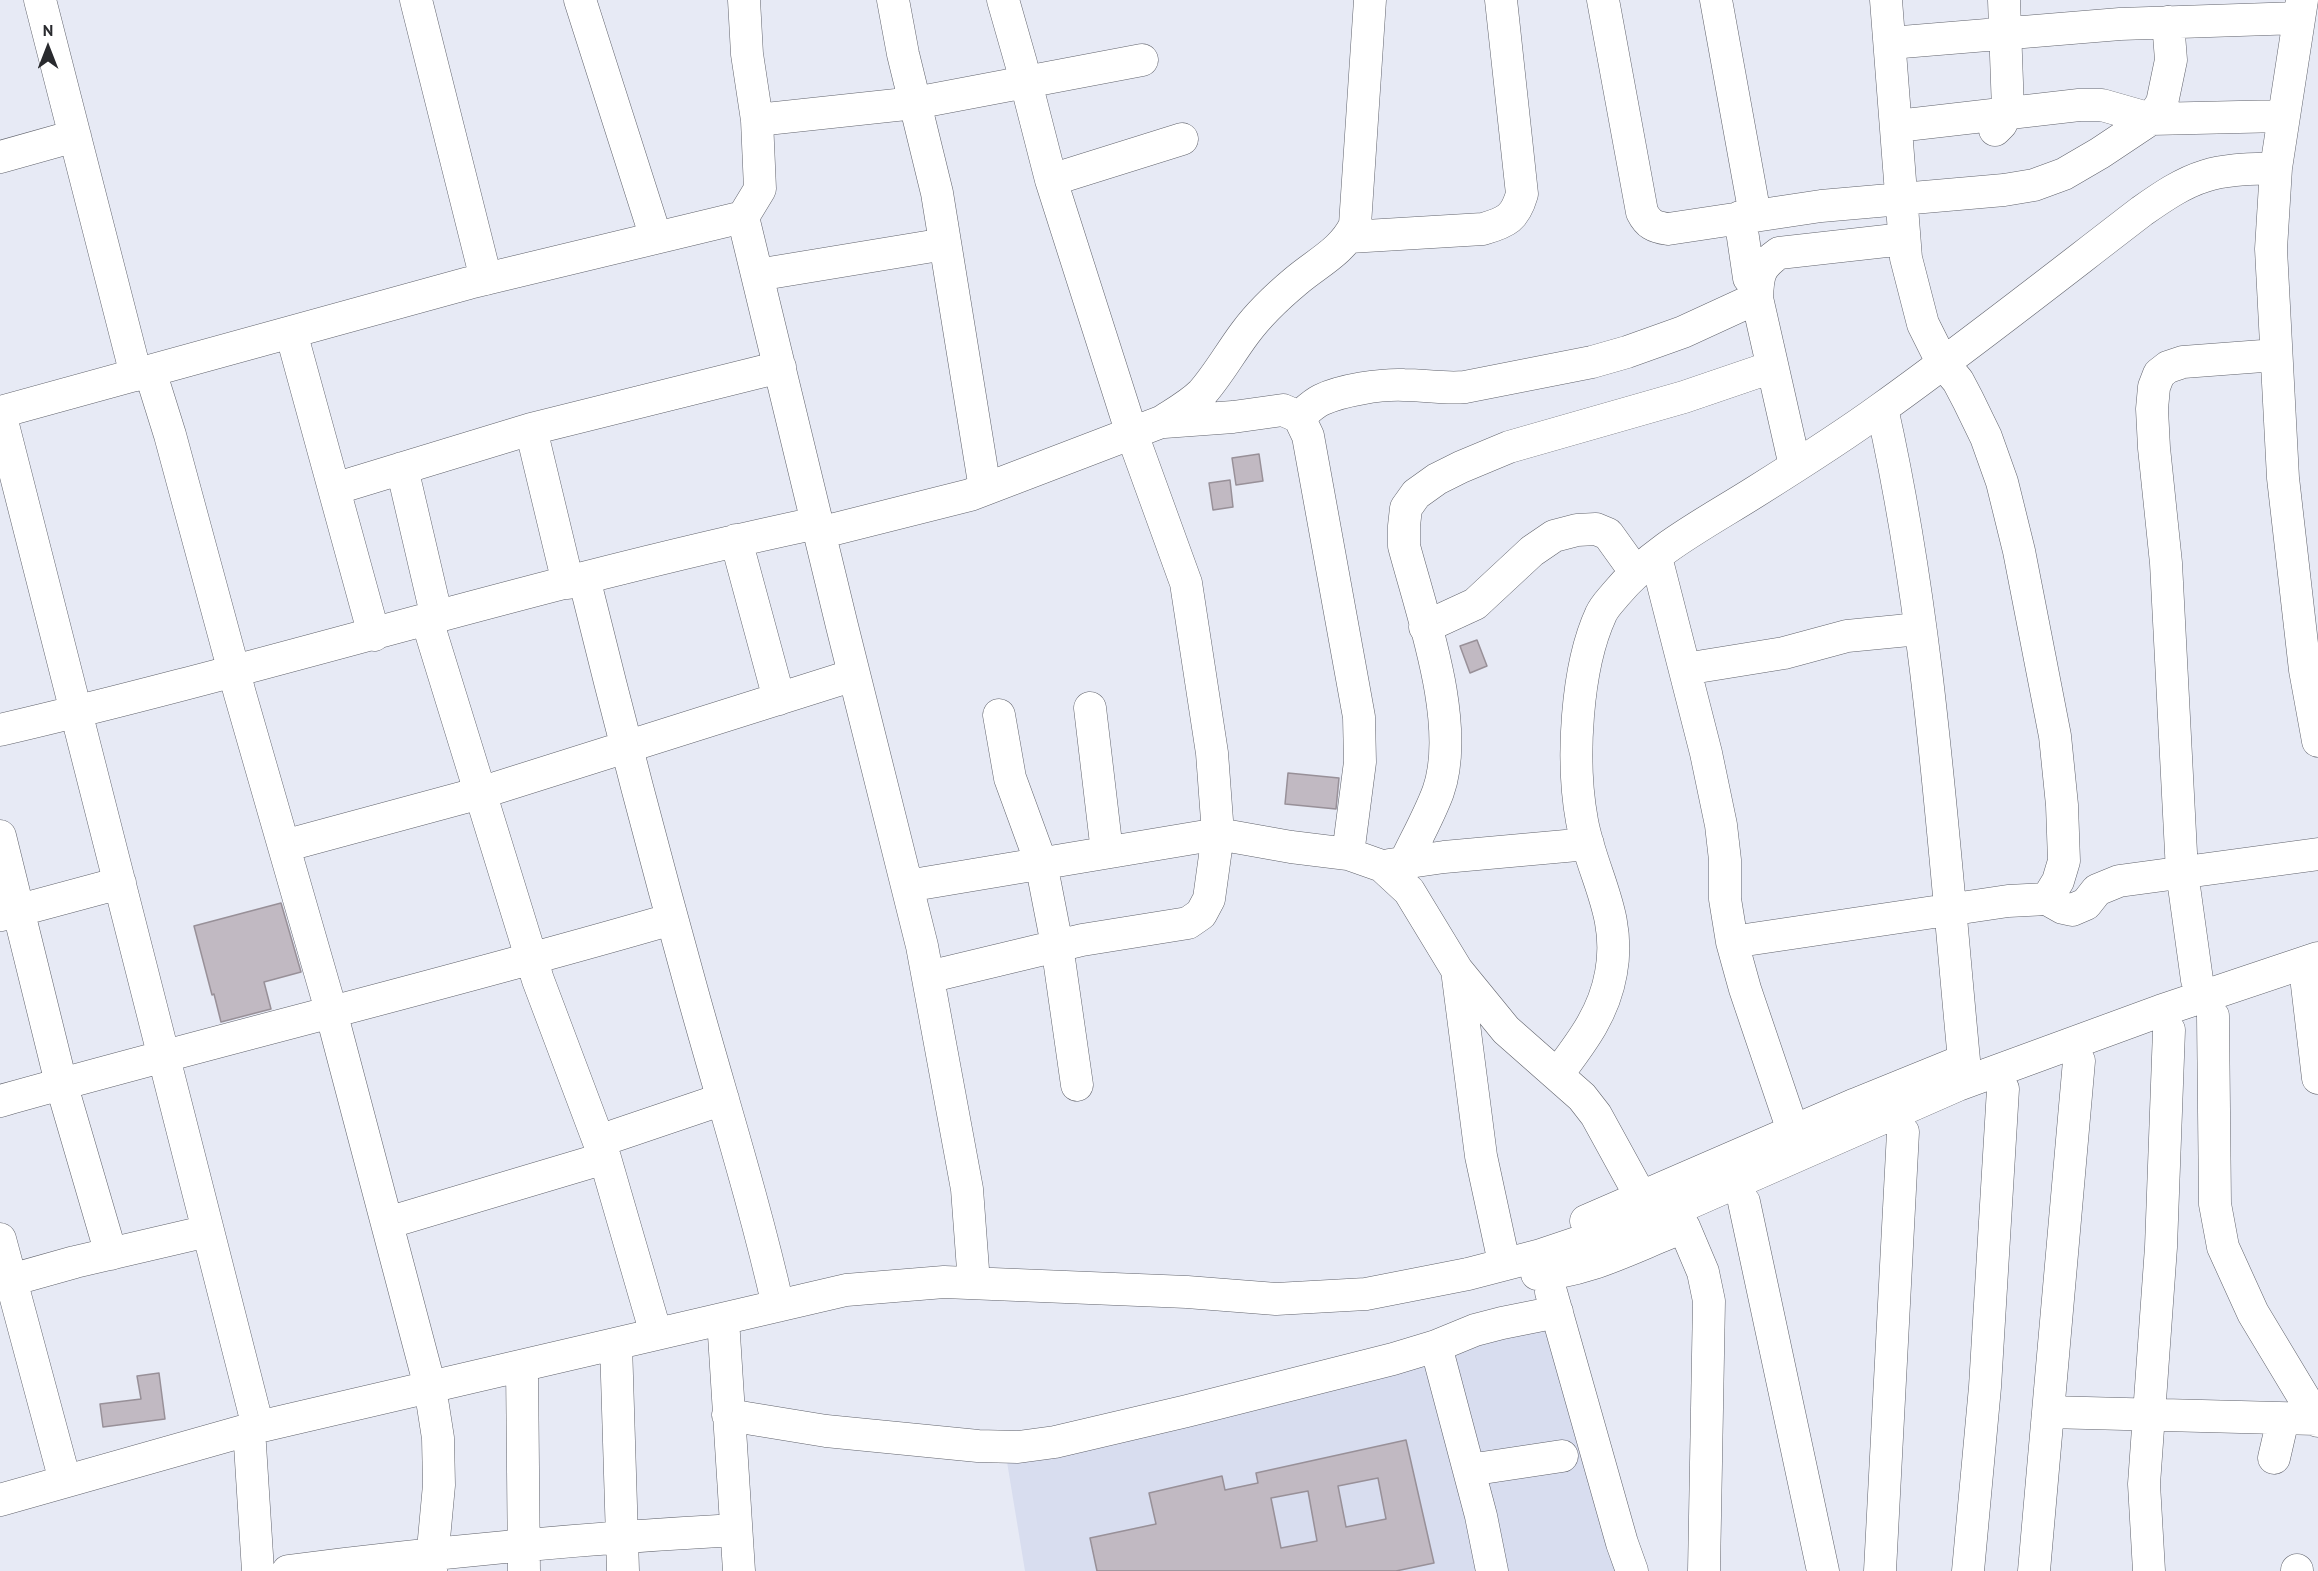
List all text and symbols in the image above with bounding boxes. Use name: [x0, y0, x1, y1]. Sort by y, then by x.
north arrow: [18, 18, 78, 78]
text: N: [43, 20, 53, 40]

